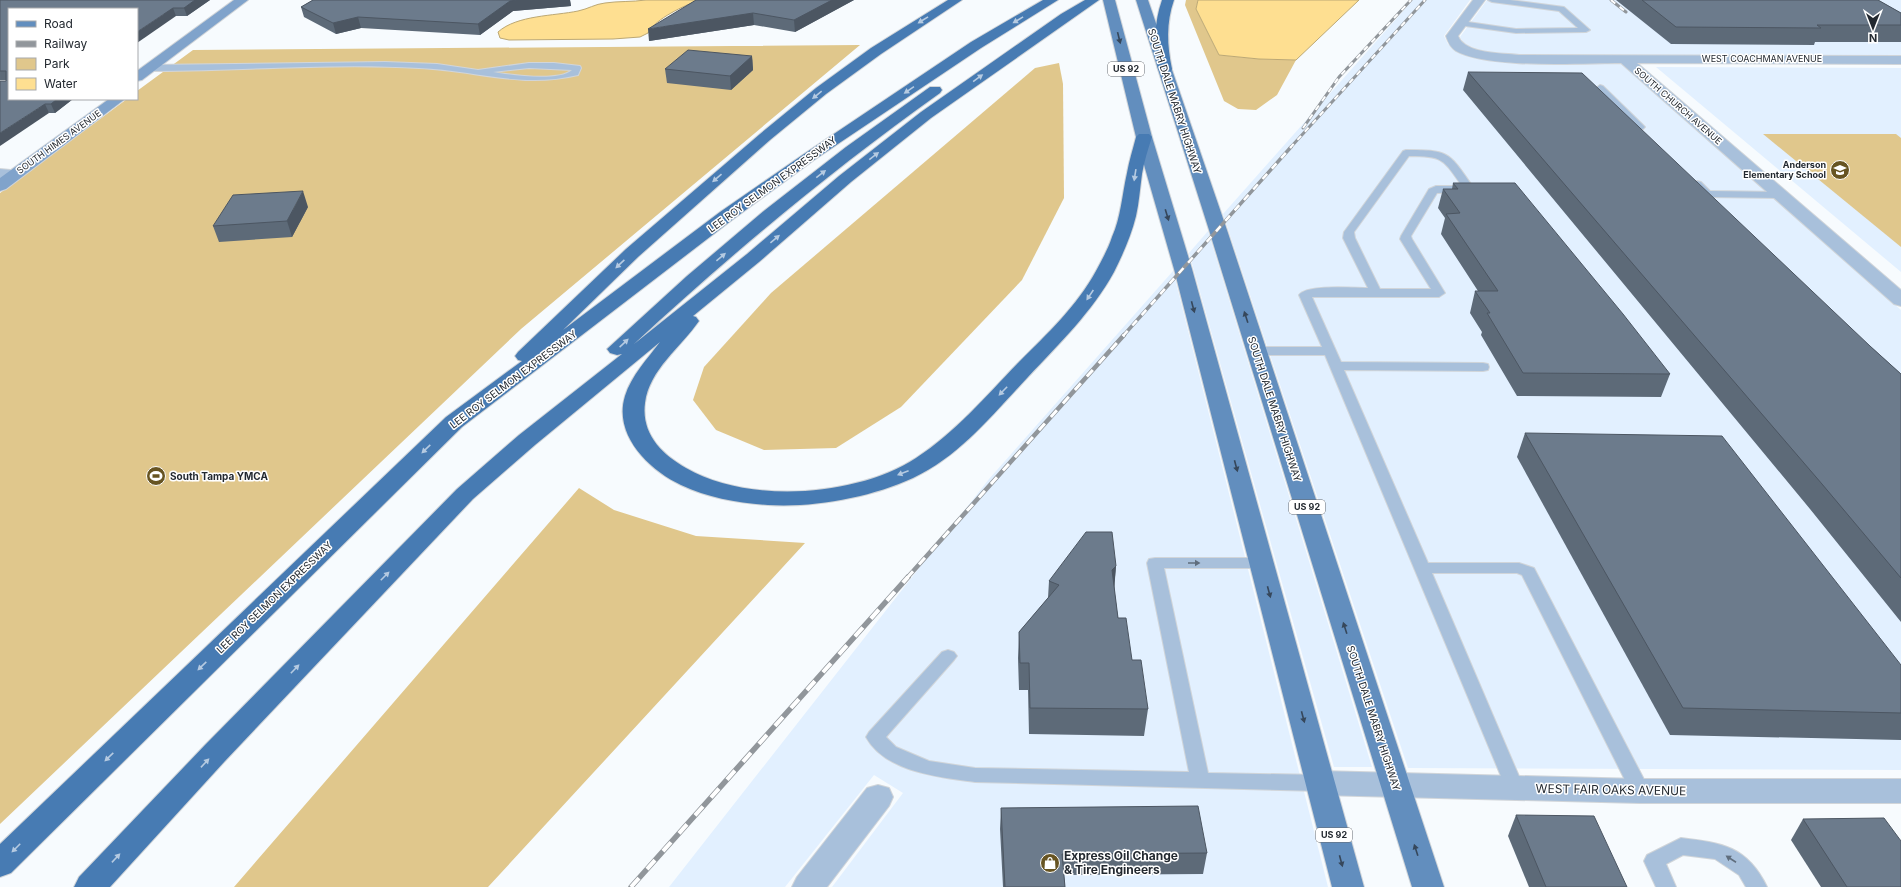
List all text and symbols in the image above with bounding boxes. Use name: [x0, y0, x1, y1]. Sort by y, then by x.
legend: [8, 8, 138, 100]
north arrow: [1853, 8, 1893, 48]
text: Road: [44, 16, 73, 31]
one-way arrow: [1013, 16, 1023, 24]
one-way arrow: [917, 17, 929, 24]
street label: SOUTH DALE MABRY HIGHWAY: [1146, 27, 1204, 175]
text: N: [1869, 31, 1877, 45]
one-way arrow: [1116, 32, 1122, 44]
text: Railway: [44, 36, 88, 51]
street label: WEST COACHMAN AVENUE: [1702, 53, 1822, 64]
text: Park: [44, 56, 70, 71]
road number: US 92: [1108, 62, 1144, 76]
street label: SOUTH CHURCH AVENUE: [1632, 65, 1724, 147]
one-way arrow: [973, 74, 984, 82]
text: Water: [44, 76, 78, 91]
one-way arrow: [903, 86, 914, 94]
one-way arrow: [811, 90, 822, 99]
street label: SOUTH HIMES AVENUE: [14, 107, 103, 176]
street label: LEE ROY SELMON EXPRESSWAY: [705, 133, 839, 235]
one-way arrow: [869, 151, 880, 160]
place label: Anderson Elementary School: [1743, 159, 1826, 180]
school or university icon: Anderson Elementary School: [1829, 159, 1851, 181]
one-way arrow: [1131, 169, 1137, 181]
one-way arrow: [816, 170, 827, 179]
one-way arrow: [712, 174, 722, 183]
one-way arrow: [1164, 209, 1170, 221]
one-way arrow: [769, 234, 780, 243]
one-way arrow: [716, 253, 726, 262]
one-way arrow: [614, 260, 625, 269]
one-way arrow: [1086, 290, 1094, 300]
one-way arrow: [1191, 301, 1197, 313]
one-way arrow: [1243, 311, 1249, 323]
street label: LEE ROY SELMON EXPRESSWAY: [447, 327, 579, 431]
street label: SOUTH DALE MABRY HIGHWAY: [1246, 335, 1304, 483]
one-way arrow: [619, 339, 629, 348]
one-way arrow: [998, 386, 1007, 396]
one-way arrow: [421, 444, 431, 454]
one-way arrow: [1233, 460, 1239, 472]
sports icon: South Tampa YMCA: [145, 465, 167, 487]
place label: South Tampa YMCA: [170, 470, 268, 482]
one-way arrow: [897, 471, 909, 477]
road number: US 92: [1289, 500, 1325, 514]
street label: LEE ROY SELMON EXPRESSWAY: [214, 538, 334, 655]
one-way arrow: [1188, 560, 1201, 566]
one-way arrow: [380, 571, 389, 581]
one-way arrow: [1266, 586, 1272, 598]
one-way arrow: [1342, 621, 1348, 633]
street label: SOUTH DALE MABRY HIGHWAY: [1345, 644, 1403, 792]
one-way arrow: [197, 661, 207, 671]
one-way arrow: [290, 664, 299, 674]
one-way arrow: [1300, 712, 1306, 724]
one-way arrow: [104, 752, 114, 762]
one-way arrow: [200, 759, 209, 768]
street label: WEST FAIR OAKS AVENUE: [1536, 781, 1686, 798]
road number: US 92: [1316, 828, 1352, 842]
one-way arrow: [11, 843, 21, 853]
one-way arrow: [1413, 844, 1419, 856]
place label: Express Oil Change & Tire Engineers: [1064, 848, 1178, 877]
shop icon: Express Oil Change & Tire Engineers: [1039, 852, 1061, 874]
one-way arrow: [111, 854, 120, 863]
one-way arrow: [1339, 855, 1345, 867]
one-way arrow: [1726, 855, 1736, 863]

